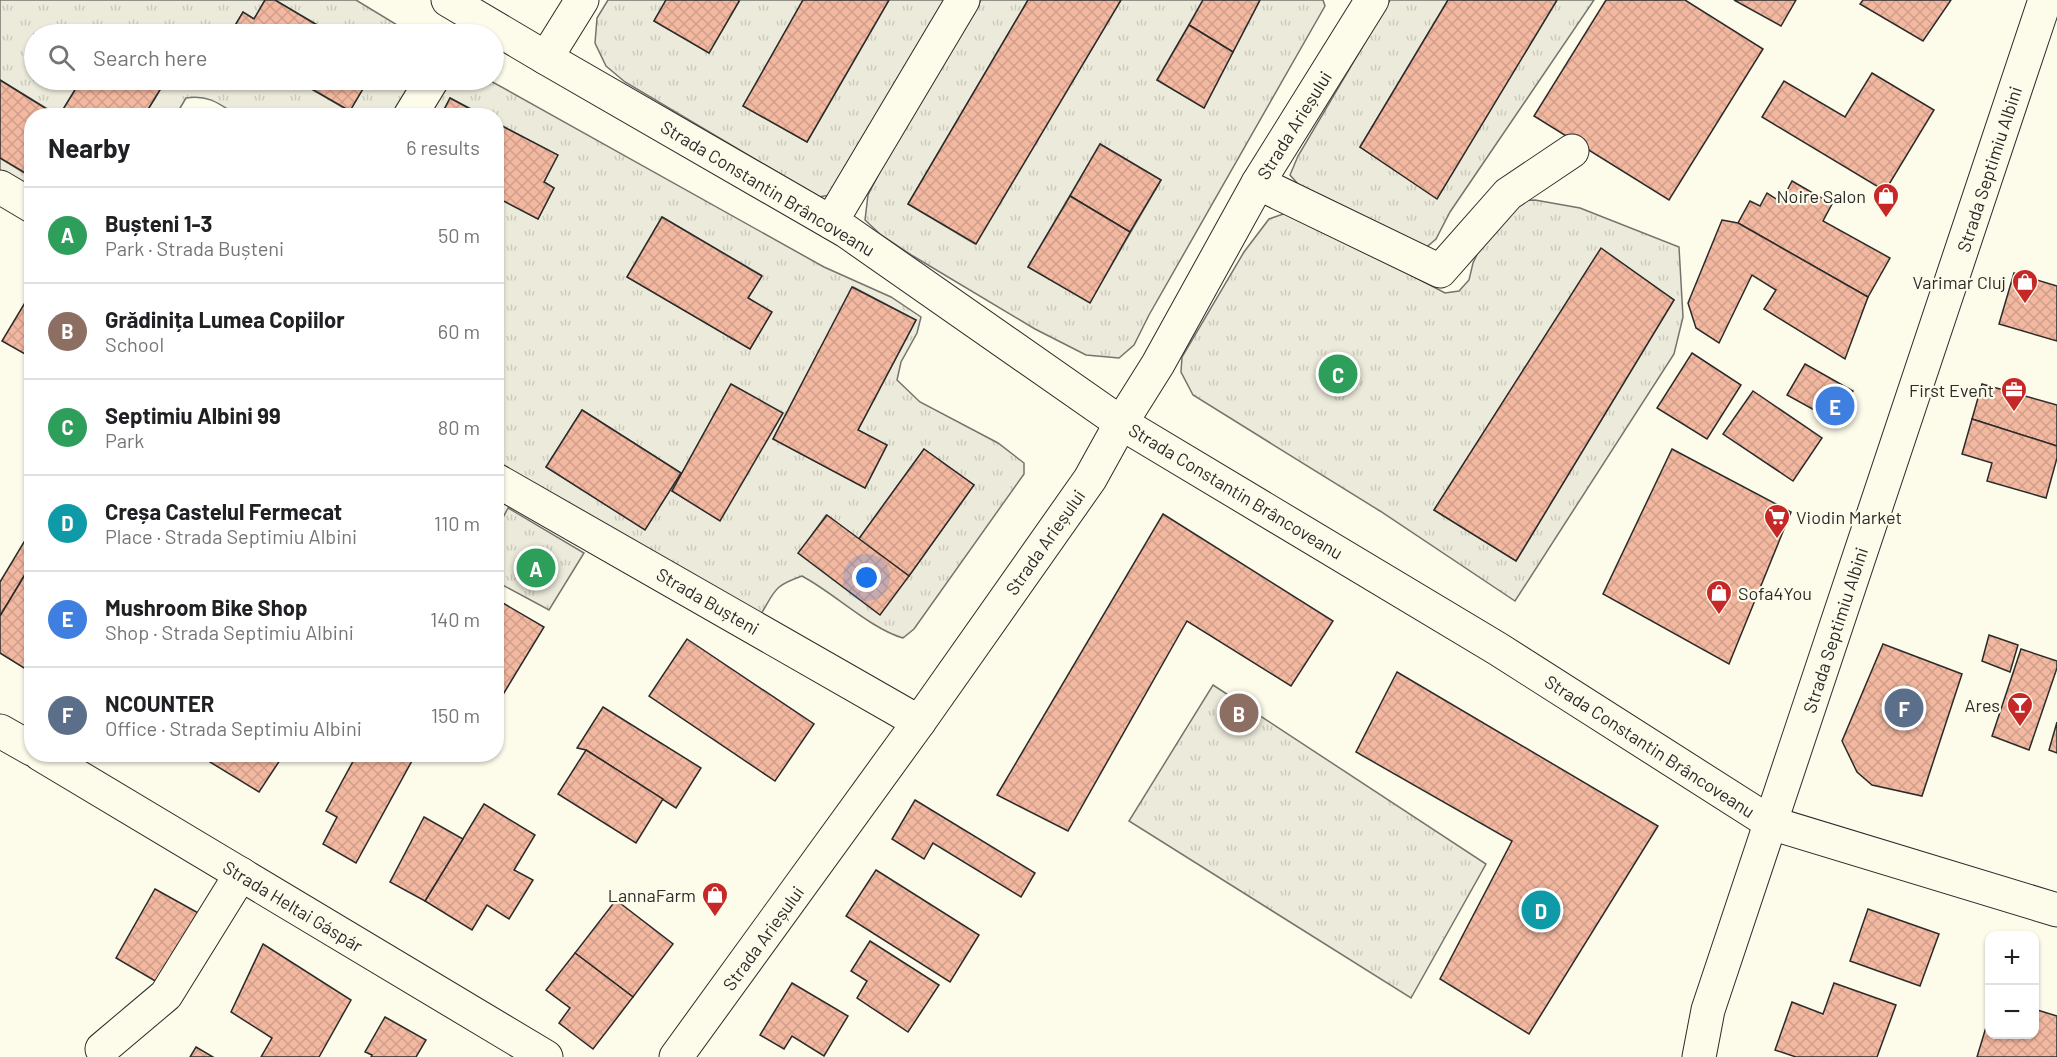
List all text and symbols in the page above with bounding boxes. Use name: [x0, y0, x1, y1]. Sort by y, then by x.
search box: [24, 24, 504, 90]
icon: search: [45, 41, 78, 74]
text: Search here: [93, 44, 207, 70]
street label: Strada Arieșului: [1252, 67, 1336, 183]
street label: Strada Septimiu Albini: [1952, 83, 2026, 255]
street label: Strada Constantin Brâncoveanu: [657, 115, 879, 261]
text: Nearby: [48, 132, 130, 163]
text: 6 results: [406, 135, 480, 159]
shop icon: Noire Salon: [1871, 181, 1901, 219]
place label: Noire Salon: [1776, 185, 1866, 207]
text: Bușteni 1-3: [105, 210, 213, 236]
text: A: [61, 223, 74, 247]
text: 50 m: [438, 223, 480, 247]
text: Park · Strada Bușteni: [105, 236, 284, 260]
shop icon: Varimar Cluj: [2010, 267, 2040, 305]
place label: Varimar Cluj: [1913, 271, 2006, 293]
text: Grădinița Lumea Copiilor: [105, 306, 345, 332]
text: B: [61, 319, 74, 343]
text: 60 m: [438, 319, 480, 343]
text: School: [105, 332, 164, 356]
pin: C: [1318, 352, 1358, 397]
office icon: First Event: [1999, 375, 2029, 413]
place label: First Event: [1909, 379, 1994, 401]
pin: E: [1816, 384, 1854, 428]
text: Septimiu Albini 99: [105, 402, 281, 428]
text: C: [61, 415, 74, 439]
text: 80 m: [438, 415, 480, 439]
street label: Strada Constantin Brâncoveanu: [1125, 418, 1347, 564]
text: Park: [105, 428, 144, 452]
street label: Strada Arieșului: [1001, 485, 1089, 599]
text: Creșa Castelul Fermecat: [105, 498, 342, 524]
supermarket icon: Viodin Market: [1762, 502, 1792, 540]
place label: Viodin Market: [1796, 506, 1902, 528]
text: D: [61, 511, 74, 535]
text: 110 m: [434, 511, 480, 535]
text: Place · Strada Septimiu Albini: [105, 524, 357, 548]
street label: Strada Septimiu Albini: [1798, 544, 1872, 716]
pin: A: [516, 546, 556, 590]
street label: Strada Bușteni: [653, 563, 763, 639]
your location: [852, 563, 881, 592]
shop icon: Sofa4You: [1704, 578, 1734, 616]
place label: Sofa4You: [1738, 582, 1812, 604]
text: Mushroom Bike Shop: [105, 594, 307, 620]
text: E: [62, 607, 73, 631]
text: 140 m: [430, 607, 480, 631]
text: Shop · Strada Septimiu Albini: [105, 620, 354, 644]
street label: Strada Constantin Brâncoveanu: [1541, 670, 1759, 822]
pin: F: [1884, 686, 1924, 730]
text: NCOUNTER: [105, 690, 214, 716]
pin: B: [1220, 690, 1258, 736]
bar icon: Ares: [2005, 690, 2035, 728]
place label: Ares: [1965, 694, 2000, 716]
text: F: [62, 703, 73, 727]
text: 150 m: [431, 703, 480, 727]
text: Office · Strada Septimiu Albini: [105, 716, 362, 740]
street label: Strada Heltai Gáspár: [219, 856, 367, 957]
shop icon: LannaFarm: [700, 880, 730, 918]
street label: Strada Arieșului: [718, 882, 808, 994]
place label: LannaFarm: [608, 884, 696, 906]
pin: D: [1522, 888, 1560, 932]
map controls: [1985, 931, 2039, 1039]
button: +: [1985, 931, 2039, 985]
button: −: [1985, 985, 2039, 1039]

